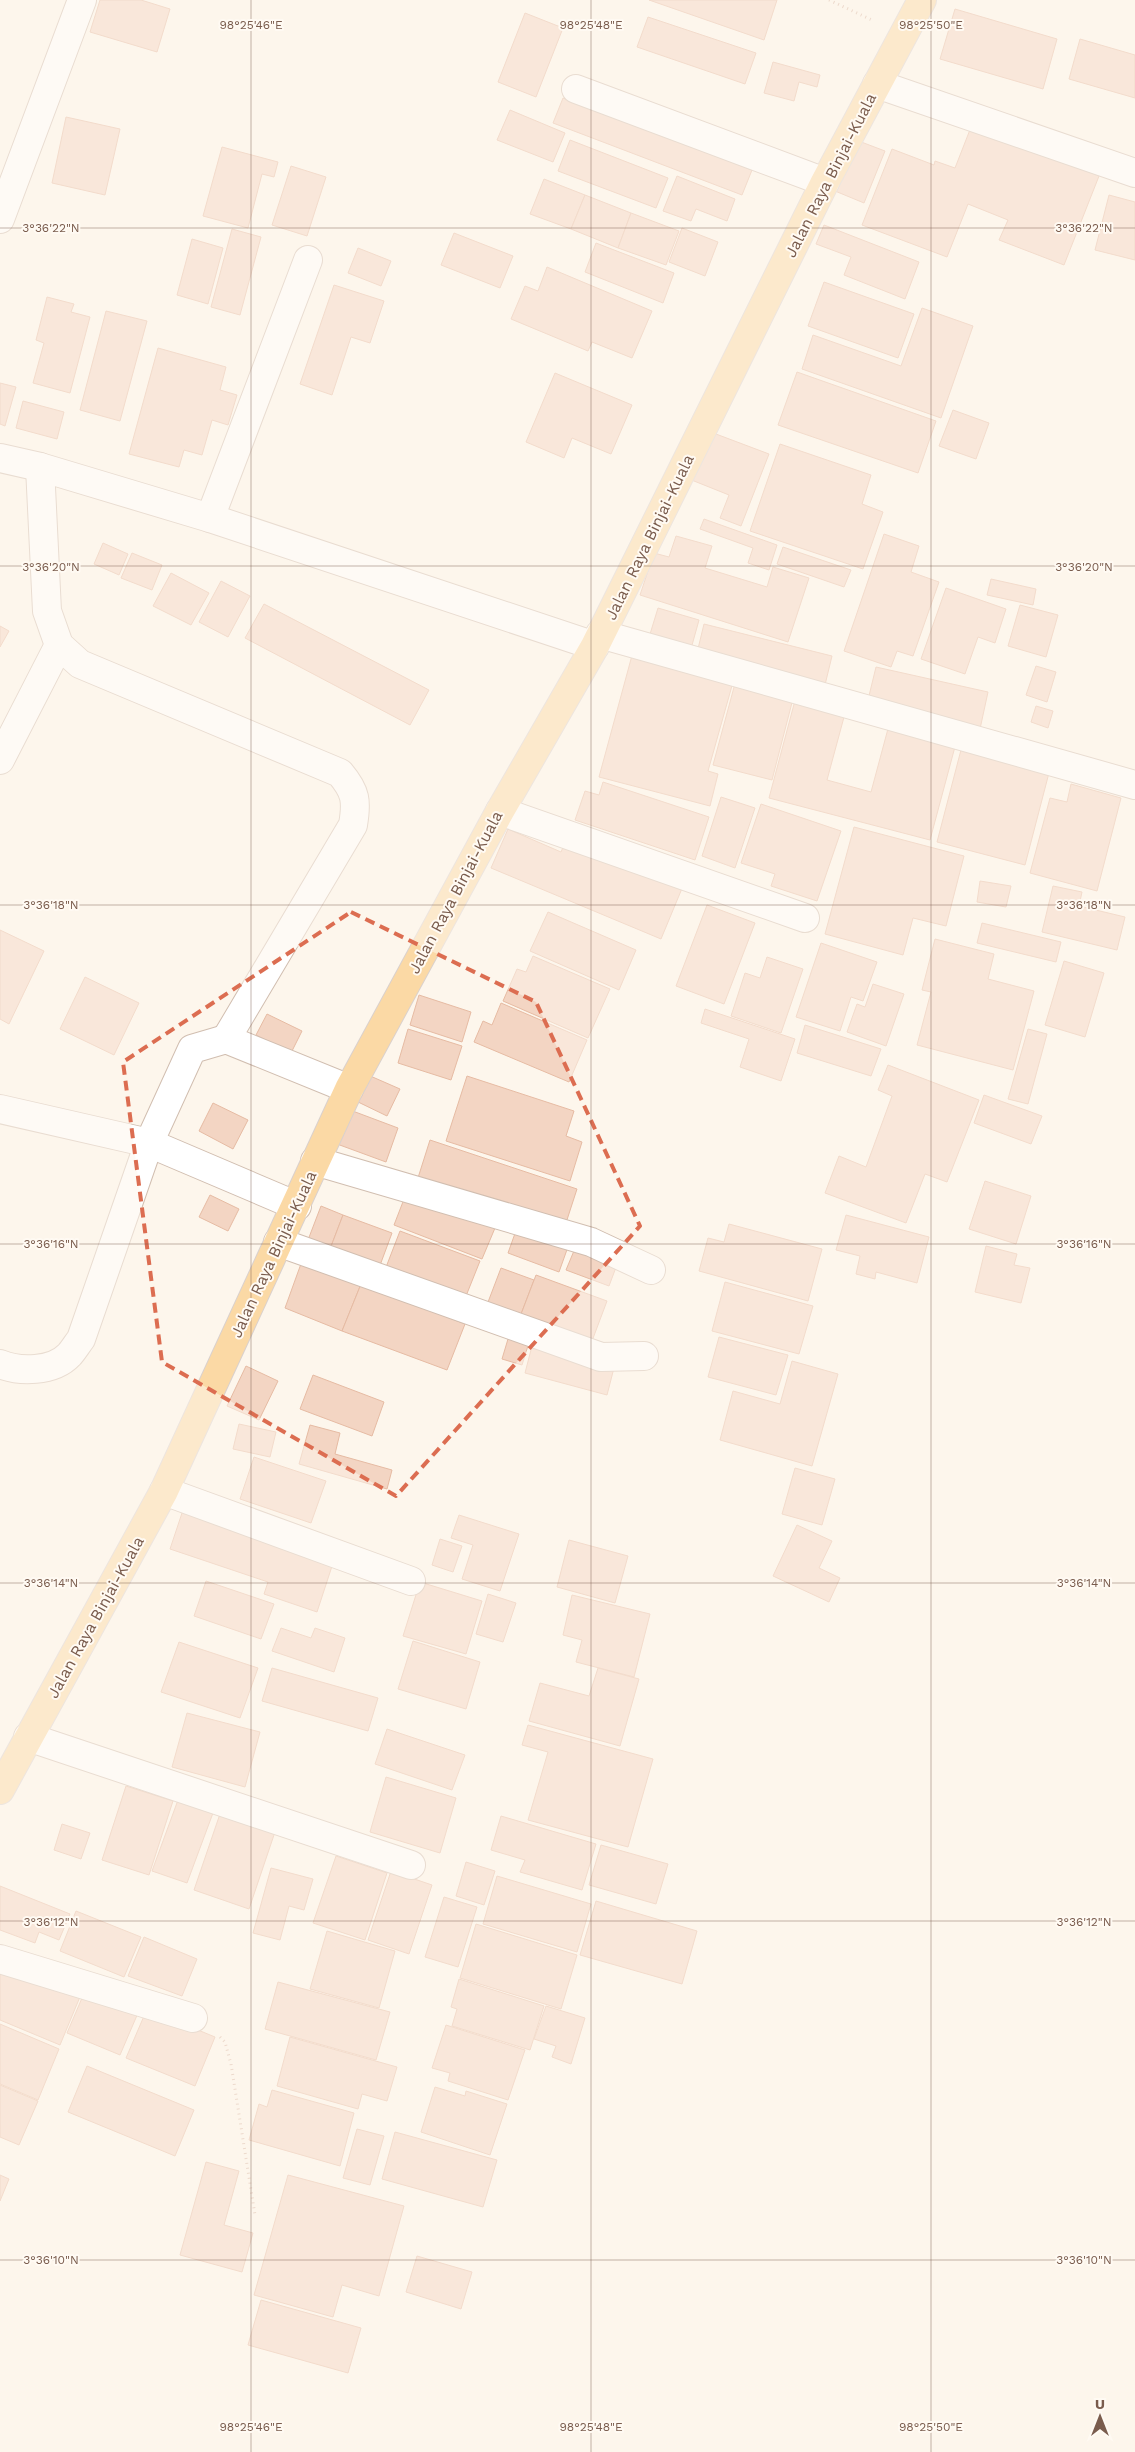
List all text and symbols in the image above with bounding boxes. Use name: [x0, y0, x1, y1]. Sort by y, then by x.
text: 98°25'46"E: [219, 18, 283, 32]
text: 98°25'48"E: [559, 18, 623, 32]
text: 98°25'50"E: [899, 18, 963, 32]
street label: Jalan Raya Binjai-Kuala: [781, 90, 880, 261]
text: 3°36'22"N: [22, 221, 80, 235]
text: 3°36'22"N: [1055, 221, 1113, 235]
street label: Jalan Raya Binjai-Kuala: [601, 451, 698, 623]
text: 3°36'20"N: [22, 560, 80, 574]
text: 3°36'20"N: [1055, 560, 1113, 574]
street label: Jalan Raya Binjai-Kuala: [404, 807, 507, 977]
text: 3°36'18"N: [23, 898, 79, 912]
text: 3°36'18"N: [1056, 898, 1112, 912]
street label: Jalan Raya Binjai-Kuala: [226, 1168, 320, 1341]
text: 3°36'16"N: [23, 1237, 79, 1251]
text: 3°36'16"N: [1056, 1237, 1112, 1251]
street label: Jalan Raya Binjai-Kuala: [43, 1533, 148, 1701]
text: 3°36'14"N: [24, 1576, 78, 1590]
text: 3°36'14"N: [1057, 1576, 1111, 1590]
text: 3°36'12"N: [24, 1915, 78, 1929]
text: 3°36'12"N: [1057, 1915, 1111, 1929]
text: 3°36'10"N: [23, 2253, 79, 2267]
text: 3°36'10"N: [1056, 2253, 1112, 2267]
north arrow: [1075, 2392, 1125, 2442]
text: U: [1095, 2396, 1105, 2412]
text: 98°25'46"E: [219, 2420, 283, 2434]
text: 98°25'48"E: [559, 2420, 623, 2434]
text: 98°25'50"E: [899, 2420, 963, 2434]

